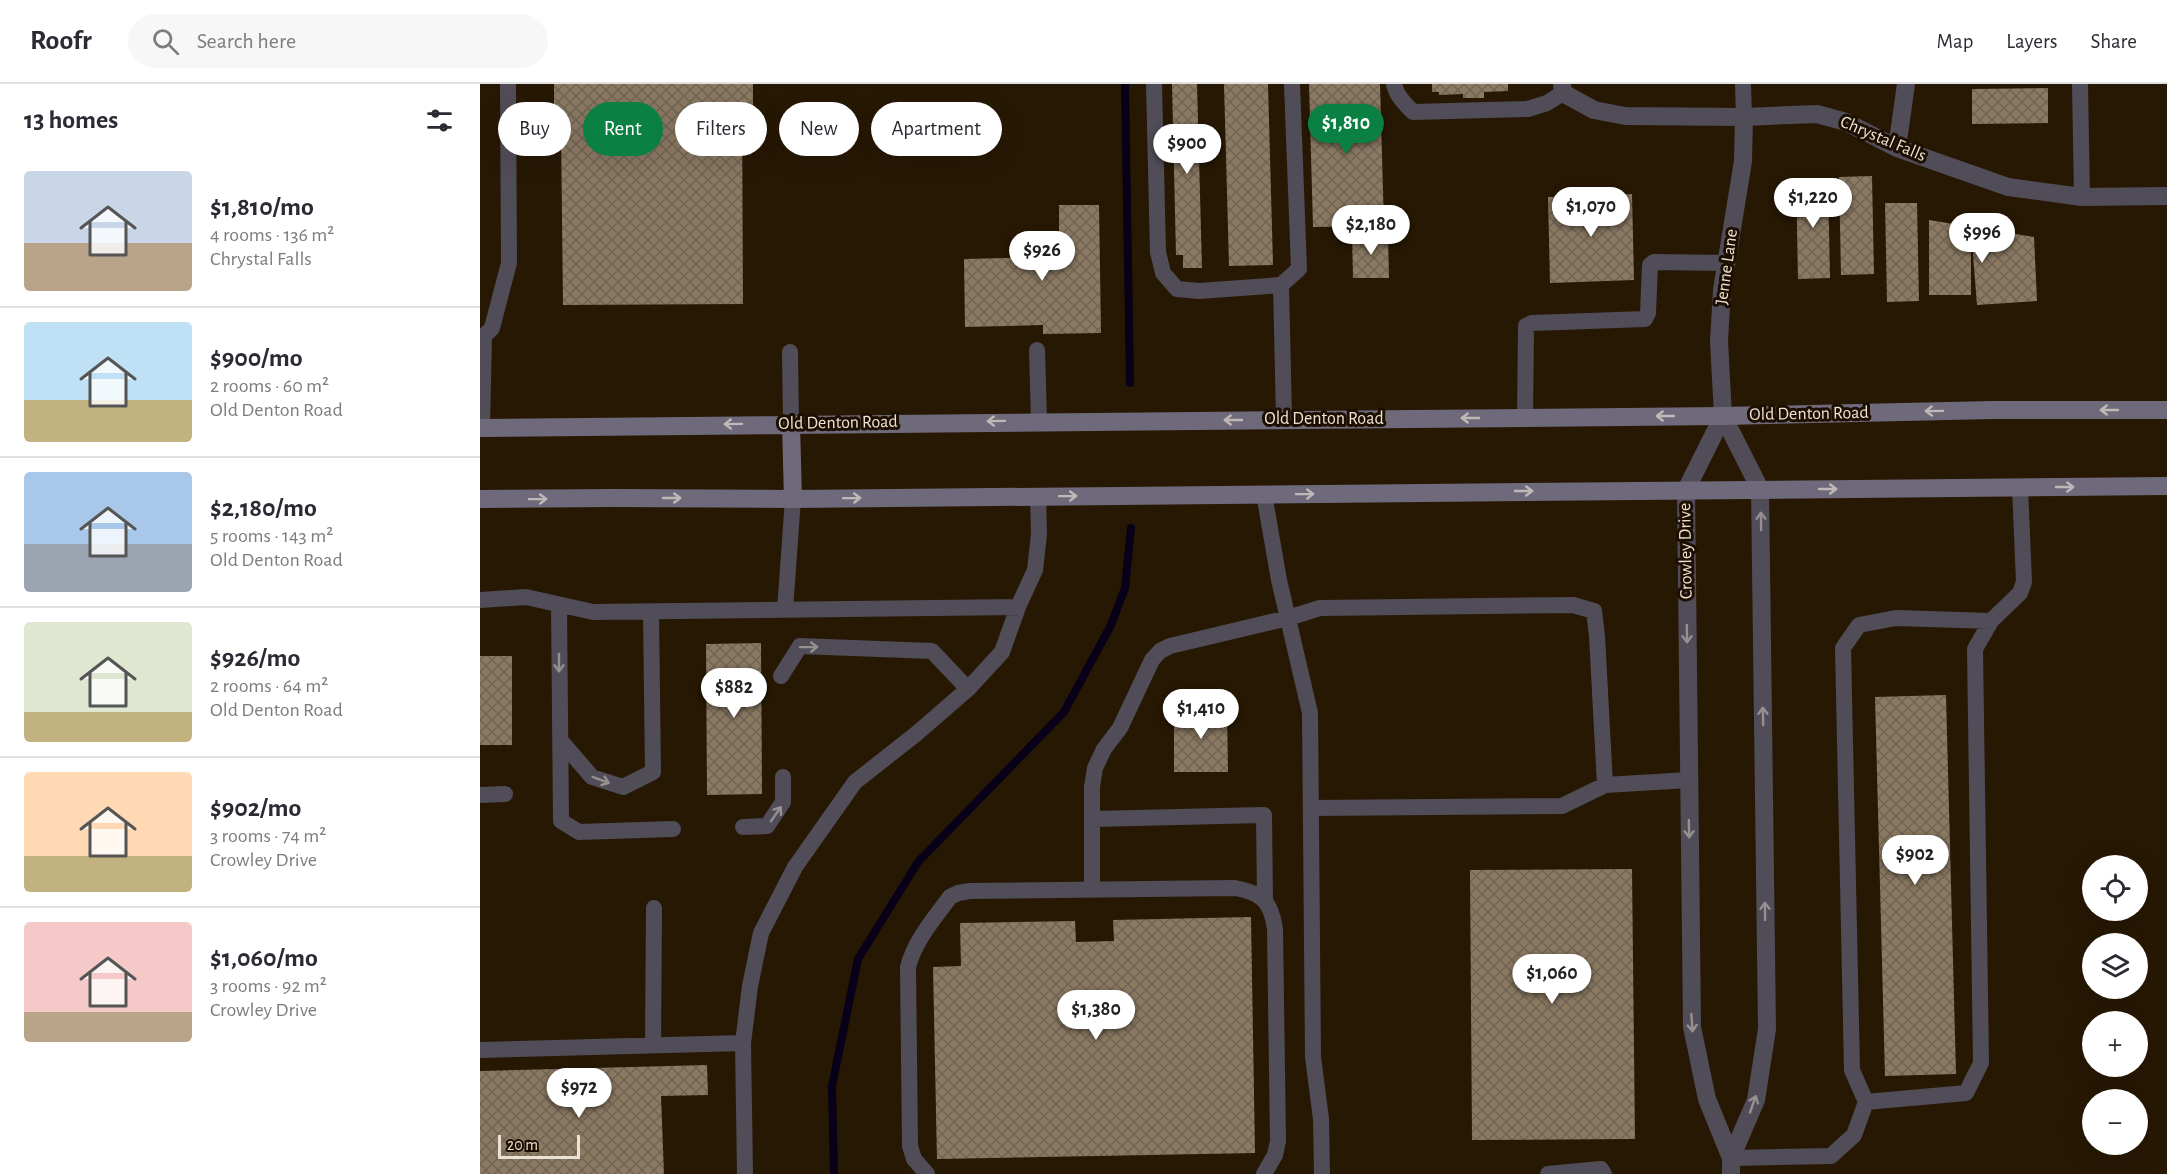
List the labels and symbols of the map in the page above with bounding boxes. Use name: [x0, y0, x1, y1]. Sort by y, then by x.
pin: $1,810: [1297, 104, 1395, 155]
street label: Chrystal Falls: [1837, 113, 1929, 165]
pin: $900: [1151, 124, 1223, 175]
pin: $1,220: [1764, 178, 1862, 229]
pin: $1,070: [1542, 187, 1640, 238]
pin: $2,180: [1322, 205, 1420, 256]
pin: $996: [1946, 213, 2018, 264]
street label: Jenne Lane: [1713, 228, 1741, 306]
pin: $926: [1006, 231, 1078, 282]
street label: Old Denton Road: [1749, 404, 1869, 424]
one-way arrow: [2099, 404, 2119, 416]
one-way arrow: [1925, 405, 1945, 417]
street label: Old Denton Road: [1264, 410, 1384, 428]
one-way arrow: [1655, 411, 1675, 422]
one-way arrow: [1460, 412, 1480, 424]
street label: Old Denton Road: [778, 413, 898, 433]
one-way arrow: [1223, 414, 1243, 426]
one-way arrow: [986, 416, 1006, 427]
one-way arrow: [723, 419, 743, 430]
one-way arrow: [2055, 481, 2075, 493]
one-way arrow: [1818, 483, 1838, 495]
one-way arrow: [1513, 485, 1533, 497]
one-way arrow: [1294, 488, 1314, 499]
one-way arrow: [1057, 490, 1077, 502]
one-way arrow: [661, 492, 681, 504]
one-way arrow: [528, 493, 548, 504]
one-way arrow: [841, 493, 861, 504]
street label: Crowley Drive: [1676, 503, 1696, 599]
one-way arrow: [1755, 511, 1767, 531]
one-way arrow: [1681, 623, 1693, 643]
one-way arrow: [799, 641, 819, 653]
one-way arrow: [554, 653, 565, 673]
pin: $882: [698, 668, 770, 719]
pin: $1,410: [1152, 689, 1250, 740]
one-way arrow: [1757, 706, 1769, 726]
one-way arrow: [591, 775, 610, 786]
one-way arrow: [770, 806, 782, 822]
one-way arrow: [1684, 818, 1695, 838]
pin: $902: [1879, 835, 1951, 886]
one-way arrow: [1759, 901, 1771, 921]
pin: $1,060: [1503, 954, 1601, 1005]
pin: $1,380: [1047, 990, 1145, 1041]
one-way arrow: [1687, 1013, 1698, 1033]
pin: $972: [543, 1068, 615, 1119]
one-way arrow: [1749, 1095, 1760, 1114]
scale bar: [498, 1132, 580, 1160]

